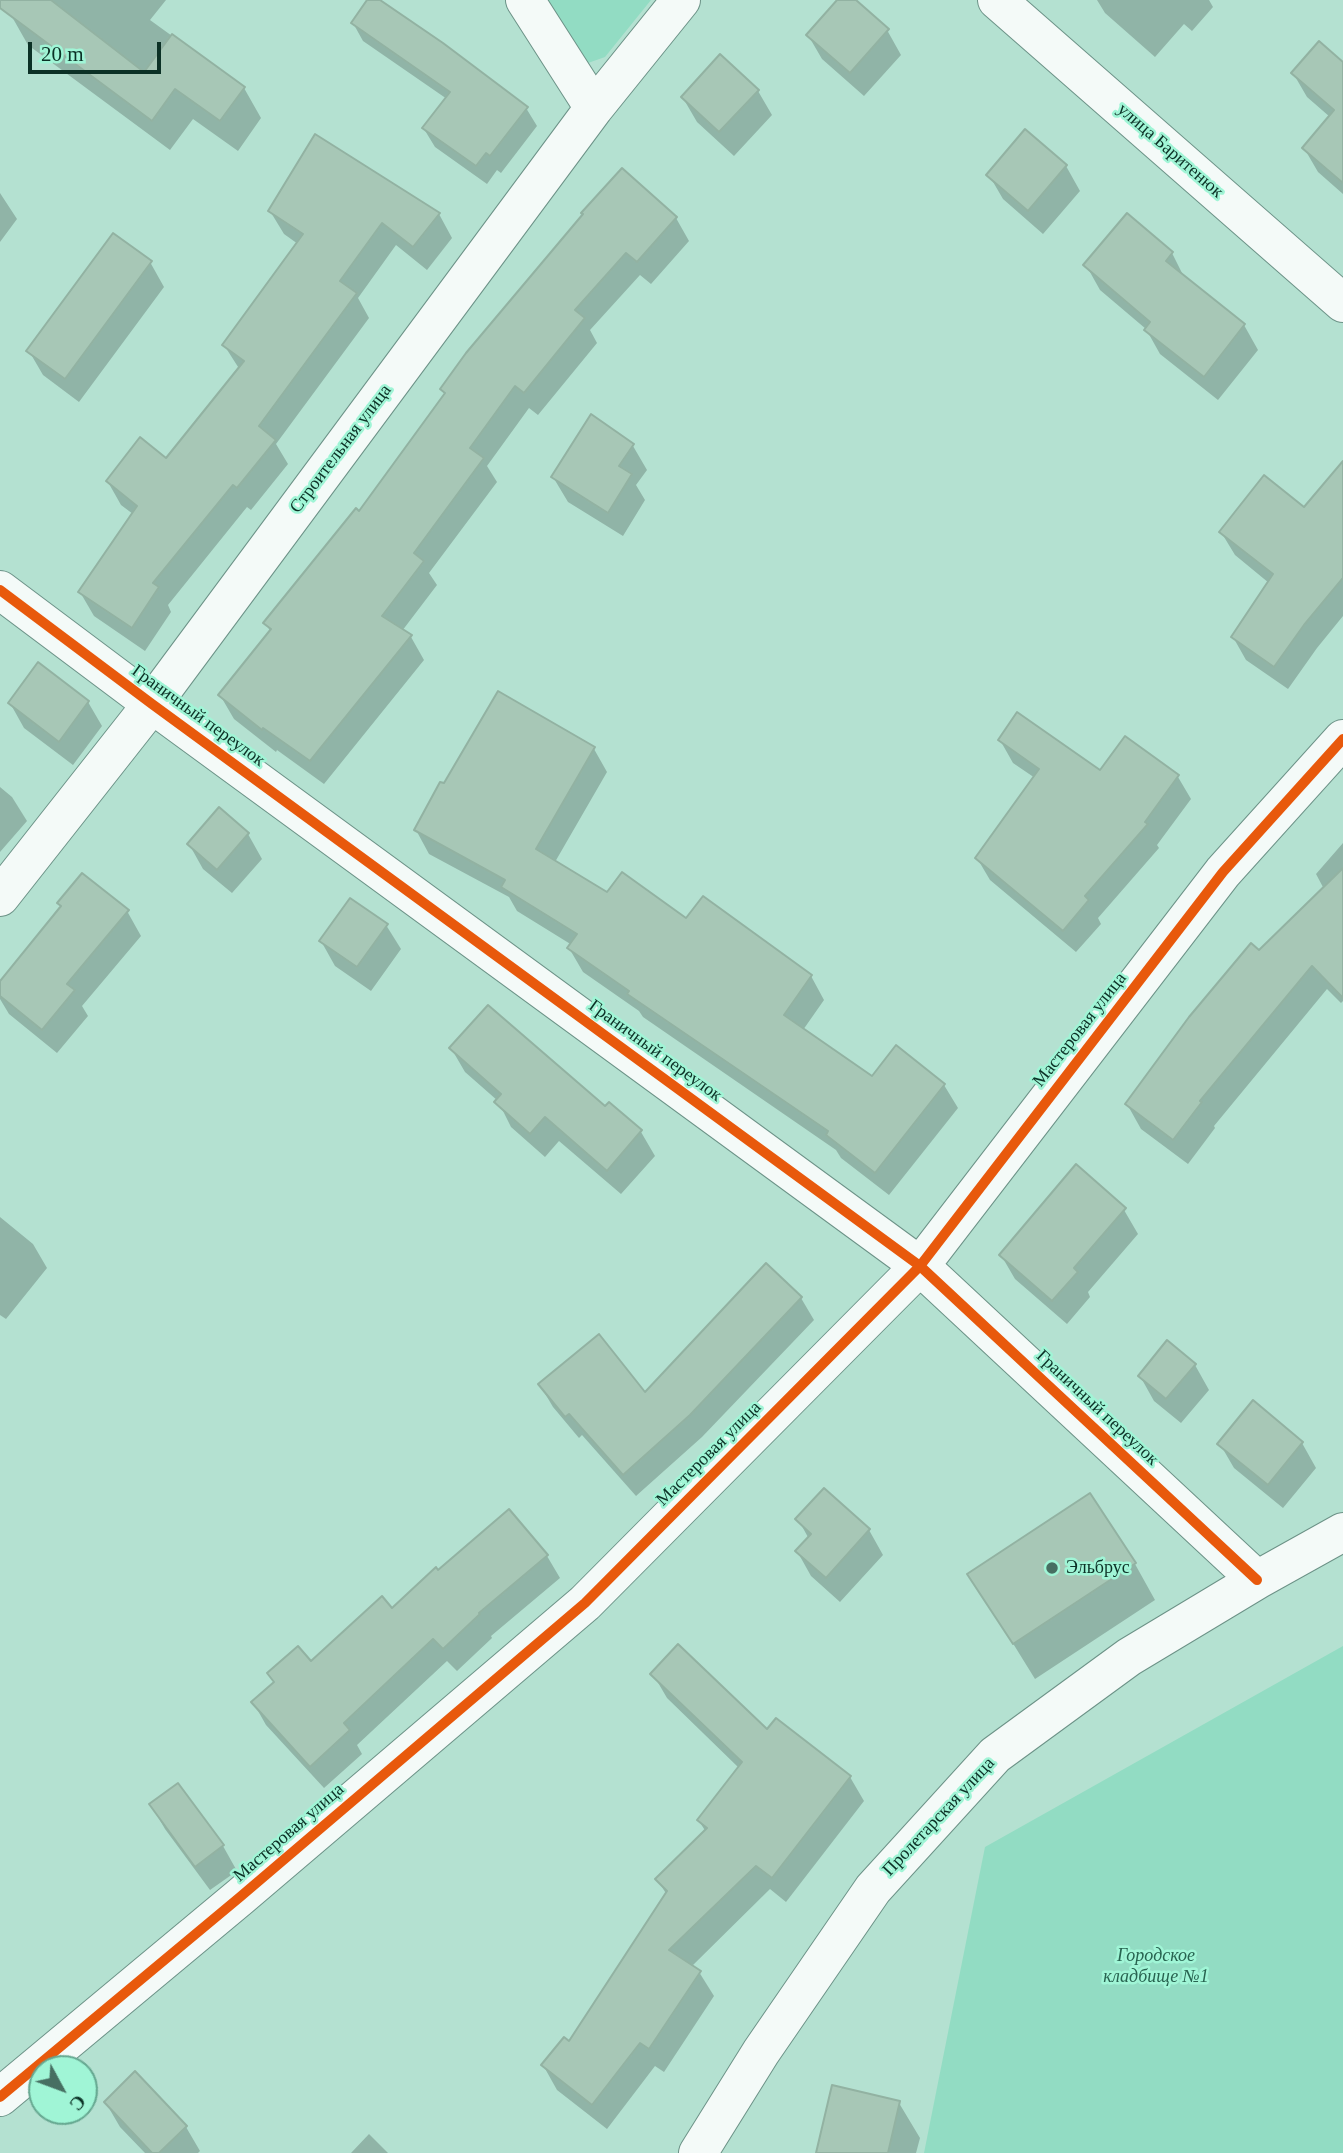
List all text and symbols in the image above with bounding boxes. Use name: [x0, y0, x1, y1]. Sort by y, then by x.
scale bar: [32, 28, 164, 72]
text: 20 m: [41, 42, 84, 66]
street label: улица Баритенюк: [1113, 99, 1227, 203]
street label: Строительная улица: [286, 380, 396, 518]
street label: Граничный переулок: [127, 660, 269, 772]
street label: Мастеровая улица: [1029, 968, 1131, 1092]
street label: Граничный переулок: [584, 995, 726, 1107]
street label: Граничный переулок: [1031, 1346, 1163, 1470]
street label: Мастеровая улица: [652, 1397, 766, 1511]
place label: Эльбрус: [1066, 1557, 1130, 1579]
marker: Эльбрус: [1044, 1560, 1060, 1576]
street label: Пролетарская улица: [878, 1753, 1000, 1881]
street label: Мастеровая улица: [229, 1779, 349, 1887]
park label: Городское кладбище №1: [1103, 1945, 1209, 1988]
north arrow: [28, 2055, 98, 2125]
text: С: [65, 2091, 90, 2115]

